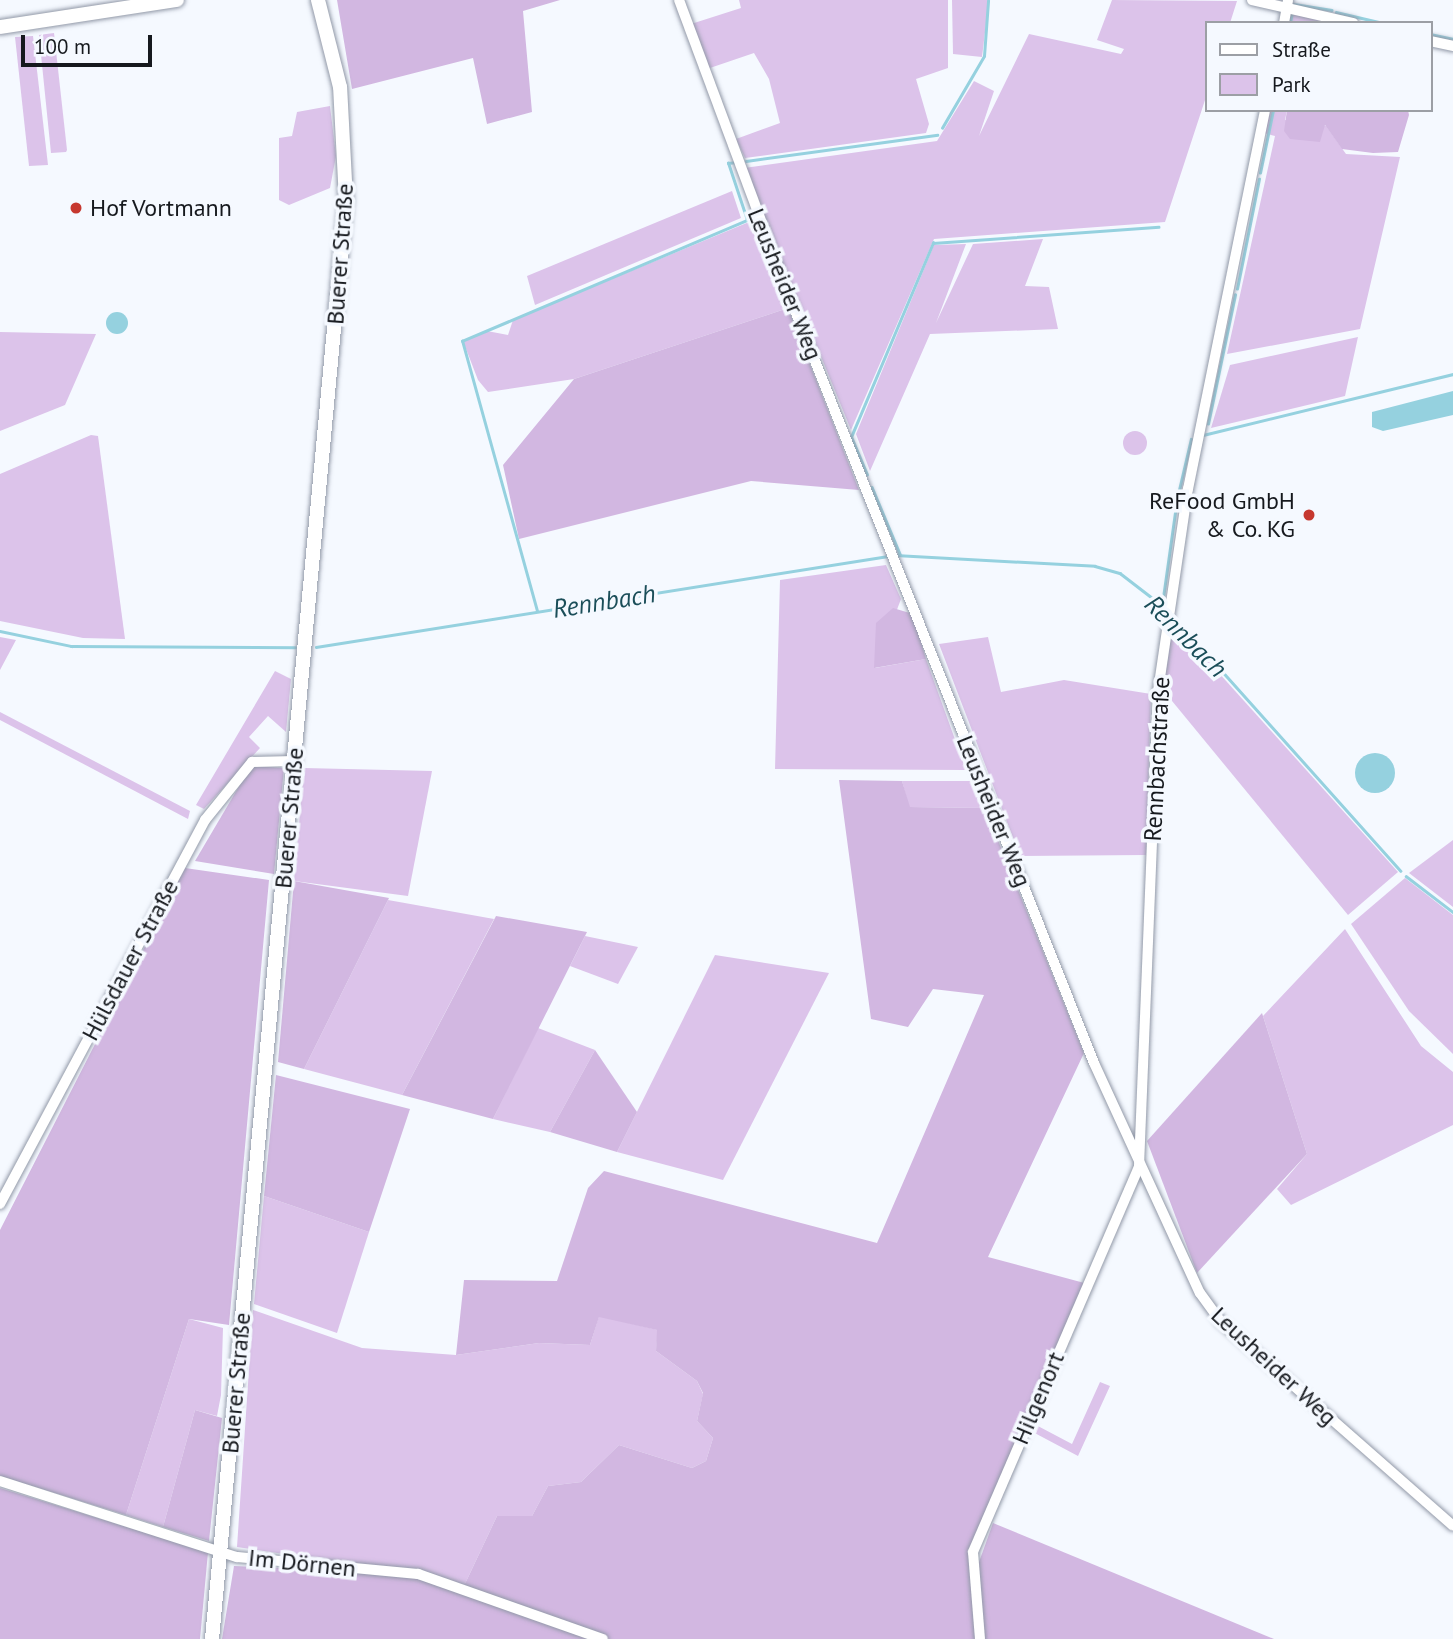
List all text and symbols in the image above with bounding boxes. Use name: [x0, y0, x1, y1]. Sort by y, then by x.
scale bar: [24, 21, 156, 65]
legend: [1204, 21, 1432, 112]
text: 100 m: [34, 33, 91, 60]
text: Straße: [1272, 36, 1331, 63]
text: Park: [1272, 71, 1311, 98]
street label: Buerer Straße: [321, 182, 359, 326]
place label: Hof Vortmann: [90, 194, 233, 222]
marker: Hof Vortmann: [68, 200, 84, 216]
street label: Leusheider Weg: [741, 204, 829, 364]
place label: ReFood GmbH & Co. KG: [1149, 487, 1295, 543]
marker: ReFood GmbH & Co. KG: [1301, 507, 1317, 523]
water label: Rennbach: [550, 577, 658, 625]
water label: Rennbach: [1138, 588, 1234, 684]
street label: Rennbachstraße: [1138, 676, 1176, 842]
street label: Leusheider Weg: [950, 731, 1038, 891]
street label: Buerer Straße: [268, 746, 310, 890]
street label: Hülsdauer Straße: [75, 875, 185, 1045]
street label: Leusheider Weg: [1205, 1300, 1343, 1432]
street label: Buerer Straße: [215, 1311, 257, 1455]
street label: Hilgenort: [1006, 1347, 1070, 1449]
street label: Im Dörnen: [247, 1543, 357, 1583]

